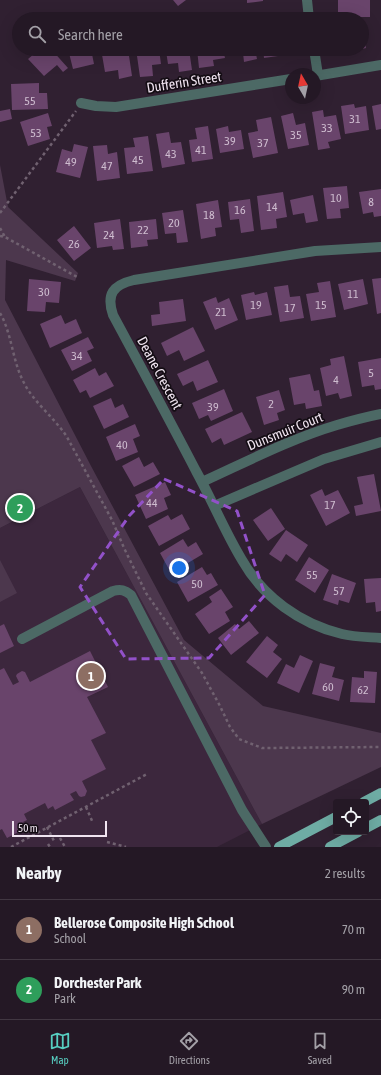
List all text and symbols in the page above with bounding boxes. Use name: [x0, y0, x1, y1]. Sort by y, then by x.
search box: [12, 12, 369, 56]
icon: search: [26, 23, 48, 45]
text: Search here: [58, 26, 123, 43]
street label: Dufferin Street: [146, 68, 222, 96]
north arrow: [285, 68, 321, 104]
house number: 55: [24, 94, 36, 108]
house number: 31: [349, 112, 361, 126]
house number: 33: [321, 121, 333, 135]
house number: 53: [30, 126, 42, 140]
house number: 35: [290, 128, 302, 142]
house number: 39: [224, 134, 236, 148]
house number: 37: [257, 136, 269, 150]
house number: 41: [195, 143, 207, 157]
house number: 43: [165, 147, 177, 161]
house number: 45: [132, 153, 144, 167]
house number: 49: [65, 155, 77, 169]
house number: 47: [101, 159, 113, 173]
house number: 10: [330, 191, 342, 205]
house number: 8: [368, 195, 374, 209]
house number: 14: [266, 200, 278, 214]
house number: 16: [234, 203, 246, 217]
house number: 18: [203, 208, 215, 222]
house number: 20: [168, 216, 180, 230]
house number: 22: [137, 223, 149, 237]
house number: 24: [103, 228, 115, 242]
house number: 26: [68, 237, 80, 251]
house number: 30: [38, 285, 50, 299]
house number: 11: [347, 287, 359, 301]
house number: 19: [250, 298, 262, 312]
house number: 15: [315, 298, 327, 312]
house number: 17: [284, 301, 296, 315]
house number: 21: [215, 305, 227, 319]
street label: Deane Crescent: [134, 334, 186, 412]
house number: 34: [71, 349, 83, 363]
house number: 5: [368, 366, 374, 380]
house number: 4: [333, 373, 339, 387]
house number: 2: [268, 397, 274, 411]
house number: 39: [207, 400, 219, 414]
street label: Dunsmuir Court: [245, 409, 325, 453]
house number: 40: [116, 438, 128, 452]
pin: 2: [7, 493, 33, 523]
house number: 44: [146, 496, 158, 510]
house number: 17: [324, 498, 336, 512]
your location: [169, 558, 189, 578]
house number: 55: [306, 568, 318, 582]
house number: 50: [191, 577, 203, 591]
house number: 57: [333, 584, 345, 598]
pin: 1: [78, 661, 104, 691]
house number: 60: [322, 680, 334, 694]
house number: 62: [357, 683, 369, 697]
map controls: [333, 799, 369, 835]
button: locate: [333, 799, 369, 835]
scale bar: [12, 819, 107, 838]
text: 50 m: [18, 822, 38, 834]
text: Nearby: [16, 863, 62, 883]
text: 2 results: [325, 866, 365, 881]
text: Bellerose Composite High School: [54, 914, 234, 931]
text: 1: [26, 922, 32, 937]
text: 70 m: [342, 922, 365, 937]
text: School: [54, 931, 86, 946]
text: Dorchester Park: [54, 974, 141, 991]
text: 2: [26, 982, 32, 997]
text: 90 m: [342, 982, 365, 997]
text: Park: [54, 991, 76, 1006]
tab: Map: [49, 1030, 71, 1066]
tab: Directions: [169, 1030, 210, 1066]
tab: Saved: [308, 1030, 332, 1066]

